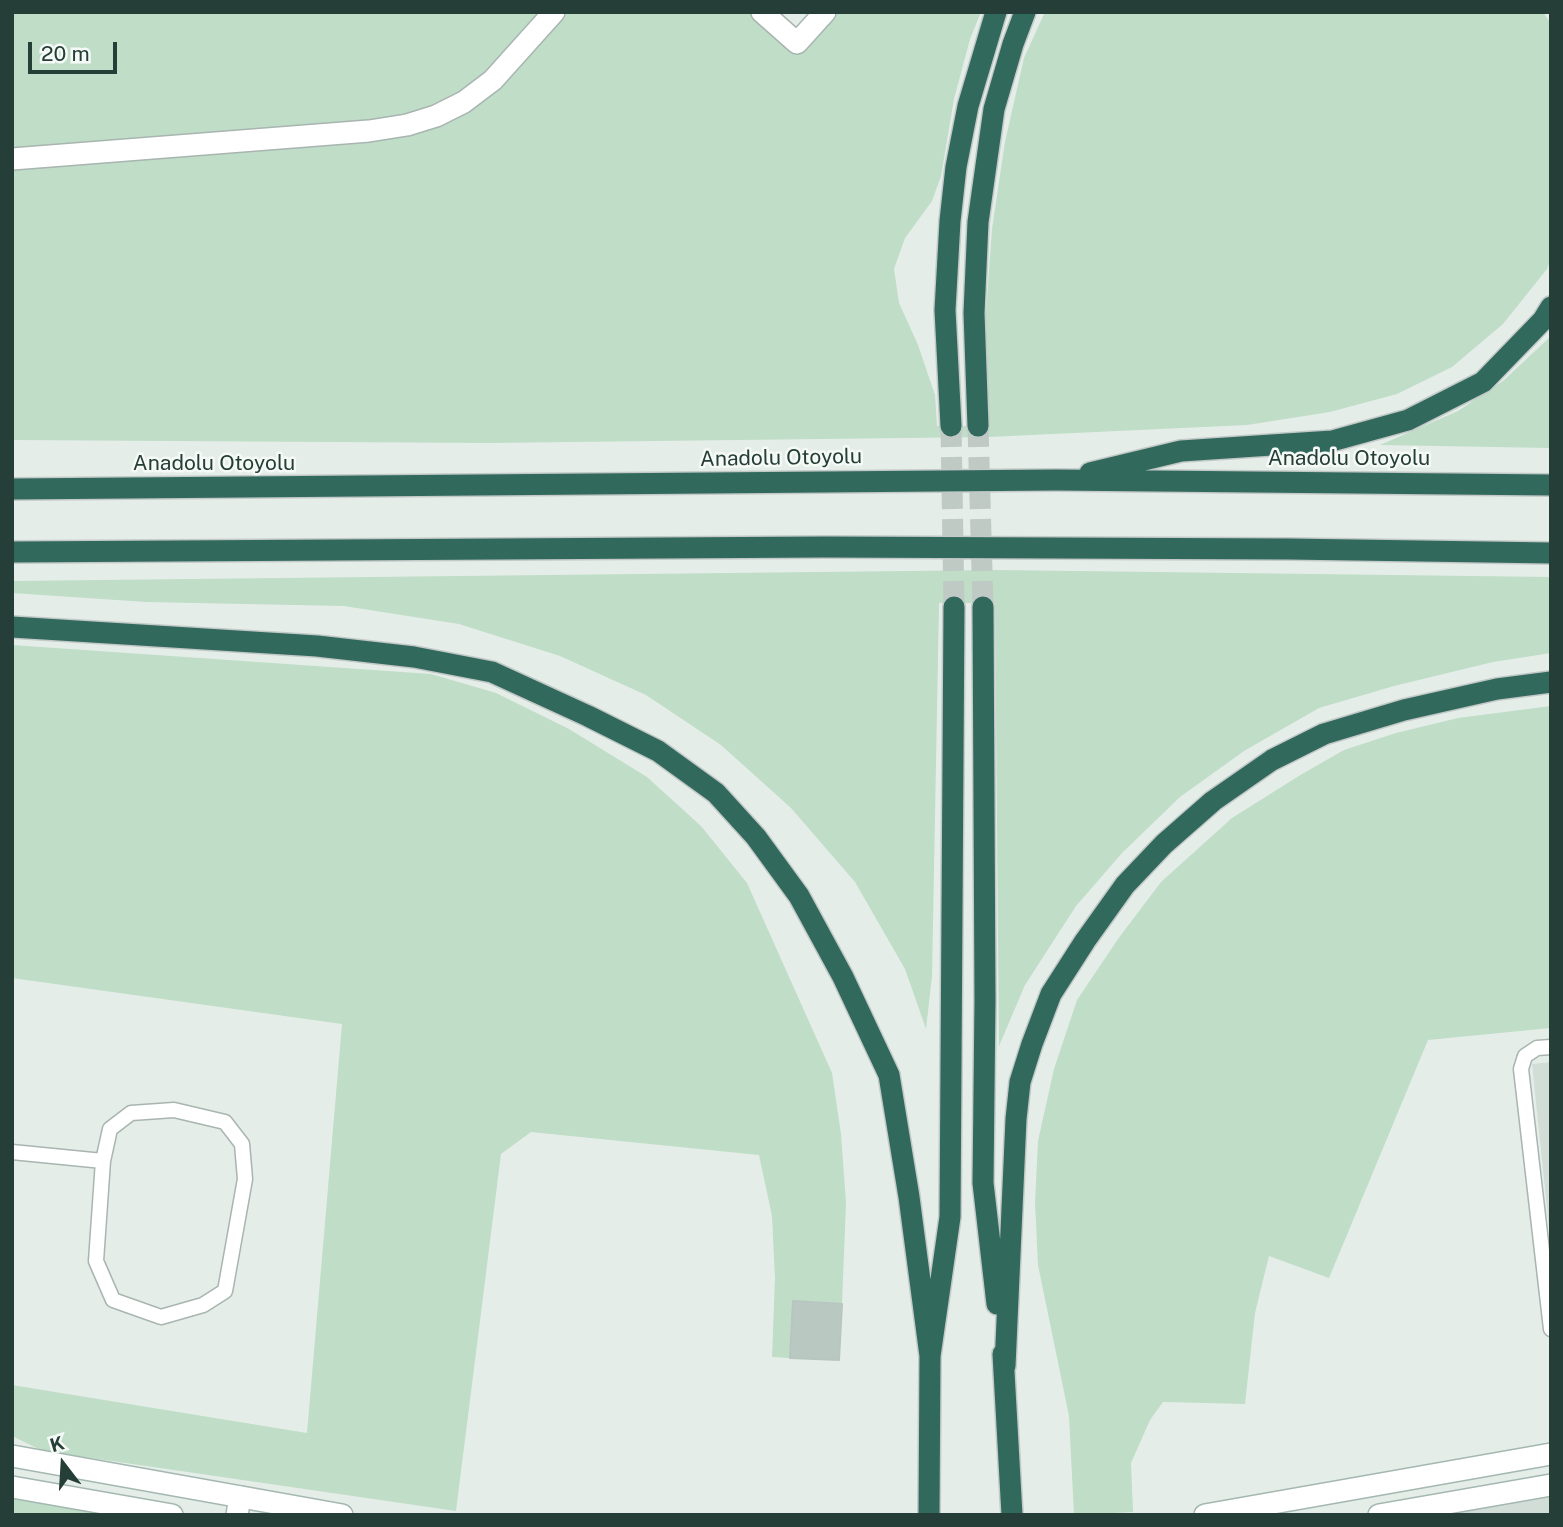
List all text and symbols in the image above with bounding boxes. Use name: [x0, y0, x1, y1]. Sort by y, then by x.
scale bar: [32, 28, 121, 72]
text: 20 m: [41, 41, 90, 66]
street label: Anadolu Otoyolu: [700, 444, 862, 472]
street label: Anadolu Otoyolu: [1268, 446, 1430, 472]
street label: Anadolu Otoyolu: [133, 451, 295, 477]
north arrow: [28, 1429, 98, 1499]
text: K: [47, 1431, 67, 1456]

